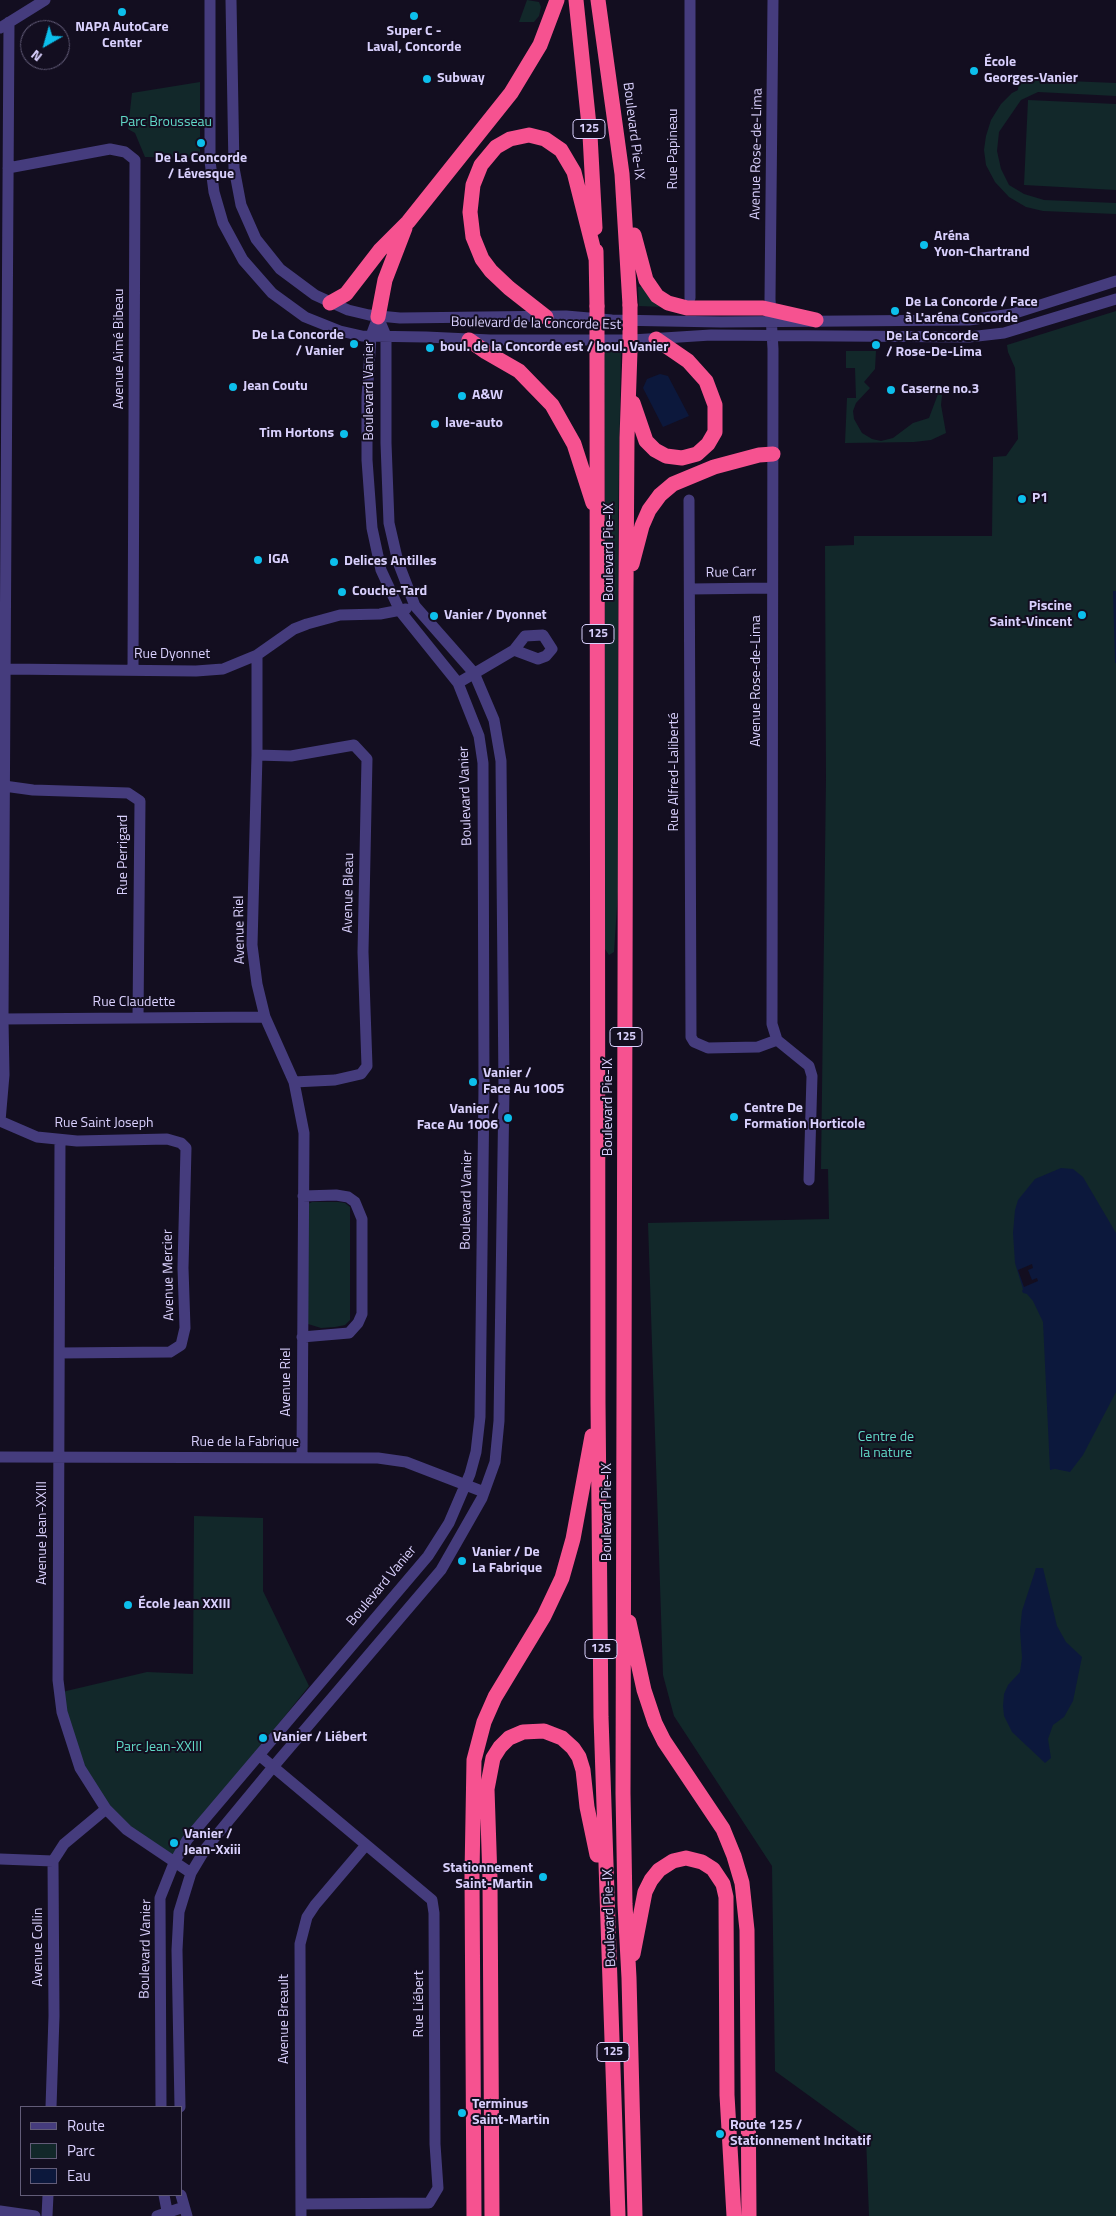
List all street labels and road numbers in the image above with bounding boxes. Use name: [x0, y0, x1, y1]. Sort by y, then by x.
street label: Boulevard Pie-IX: [619, 81, 647, 181]
street label: Avenue Rose-de-Lima: [747, 88, 767, 220]
street label: Rue Papineau: [666, 109, 682, 189]
road number: 125: [573, 120, 605, 138]
street label: Avenue Aimé Bibeau: [112, 289, 128, 409]
street label: Boulevard de la Concorde Est: [451, 314, 621, 334]
street label: Boulevard Vanier: [362, 341, 378, 441]
street label: Boulevard Pie-IX: [602, 503, 618, 601]
street label: Rue Carr: [706, 564, 756, 582]
street label: Avenue Rose-de-Lima: [749, 615, 765, 747]
road number: 125: [582, 624, 614, 644]
street label: Rue Dyonnet: [134, 647, 210, 663]
street label: Rue Alfred-Laliberté: [667, 713, 683, 831]
street label: Boulevard Vanier: [456, 746, 476, 846]
street label: Rue Perrigard: [116, 815, 132, 895]
street label: Avenue Bleau: [340, 853, 358, 933]
street label: Avenue Riel: [231, 895, 249, 965]
street label: Rue Claudette: [93, 995, 175, 1011]
road number: 125: [610, 1028, 642, 1046]
street label: Boulevard Pie-IX: [601, 1058, 617, 1156]
street label: Rue Saint Joseph: [54, 1116, 154, 1132]
street label: Boulevard Vanier: [458, 1150, 476, 1250]
street label: Avenue Mercier: [160, 1229, 178, 1321]
street label: Avenue Riel: [279, 1348, 295, 1416]
street label: Rue de la Fabrique: [191, 1435, 299, 1451]
street label: Boulevard Pie-IX: [600, 1463, 616, 1561]
street label: Avenue Jean-XXIII: [35, 1481, 51, 1585]
street label: Boulevard Vanier: [344, 1542, 420, 1630]
road number: 125: [585, 1640, 617, 1658]
street label: Boulevard Pie-IX: [600, 1869, 620, 1967]
street label: Boulevard Vanier: [137, 1899, 155, 1999]
street label: Avenue Collin: [31, 1908, 47, 1986]
street label: Rue Liébert: [412, 1970, 428, 2038]
street label: Avenue Breault: [277, 1974, 293, 2064]
road number: 125: [597, 2042, 629, 2062]

